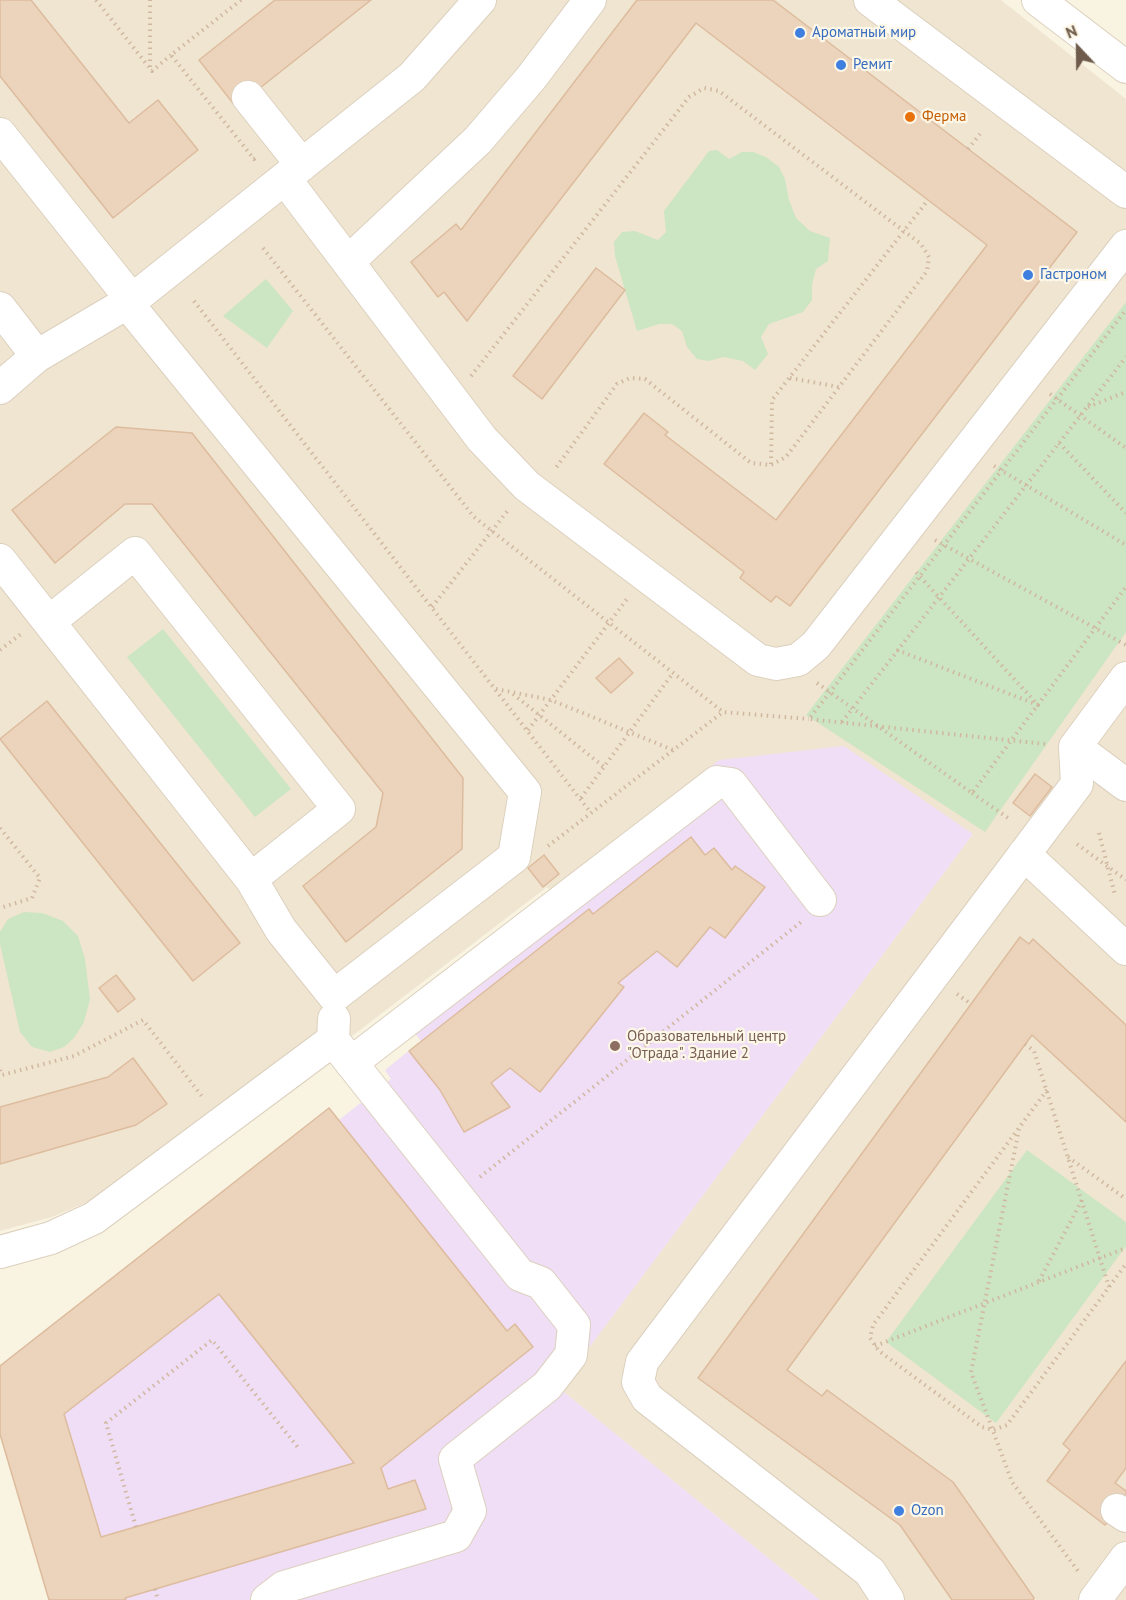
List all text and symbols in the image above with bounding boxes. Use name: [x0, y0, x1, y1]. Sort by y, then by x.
north arrow: [1048, 18, 1108, 78]
text: N: [1063, 20, 1080, 43]
place label: Ароматный мир: [812, 24, 916, 42]
marker: Ароматный мир: [793, 26, 807, 40]
place label: Ремит: [853, 56, 892, 74]
marker: Ремит: [834, 58, 848, 72]
place label: Ферма: [922, 108, 967, 126]
marker: Ферма: [903, 110, 917, 124]
place label: Гастроном: [1040, 266, 1107, 284]
marker: Гастроном: [1021, 268, 1035, 282]
place label: Образовательный центр "Отрада". Здание 2: [627, 1028, 786, 1063]
marker: Образовательный центр "Отрада". Здание 2: [608, 1039, 622, 1053]
place label: Ozon: [911, 1502, 944, 1520]
marker: Ozon: [892, 1504, 906, 1518]

